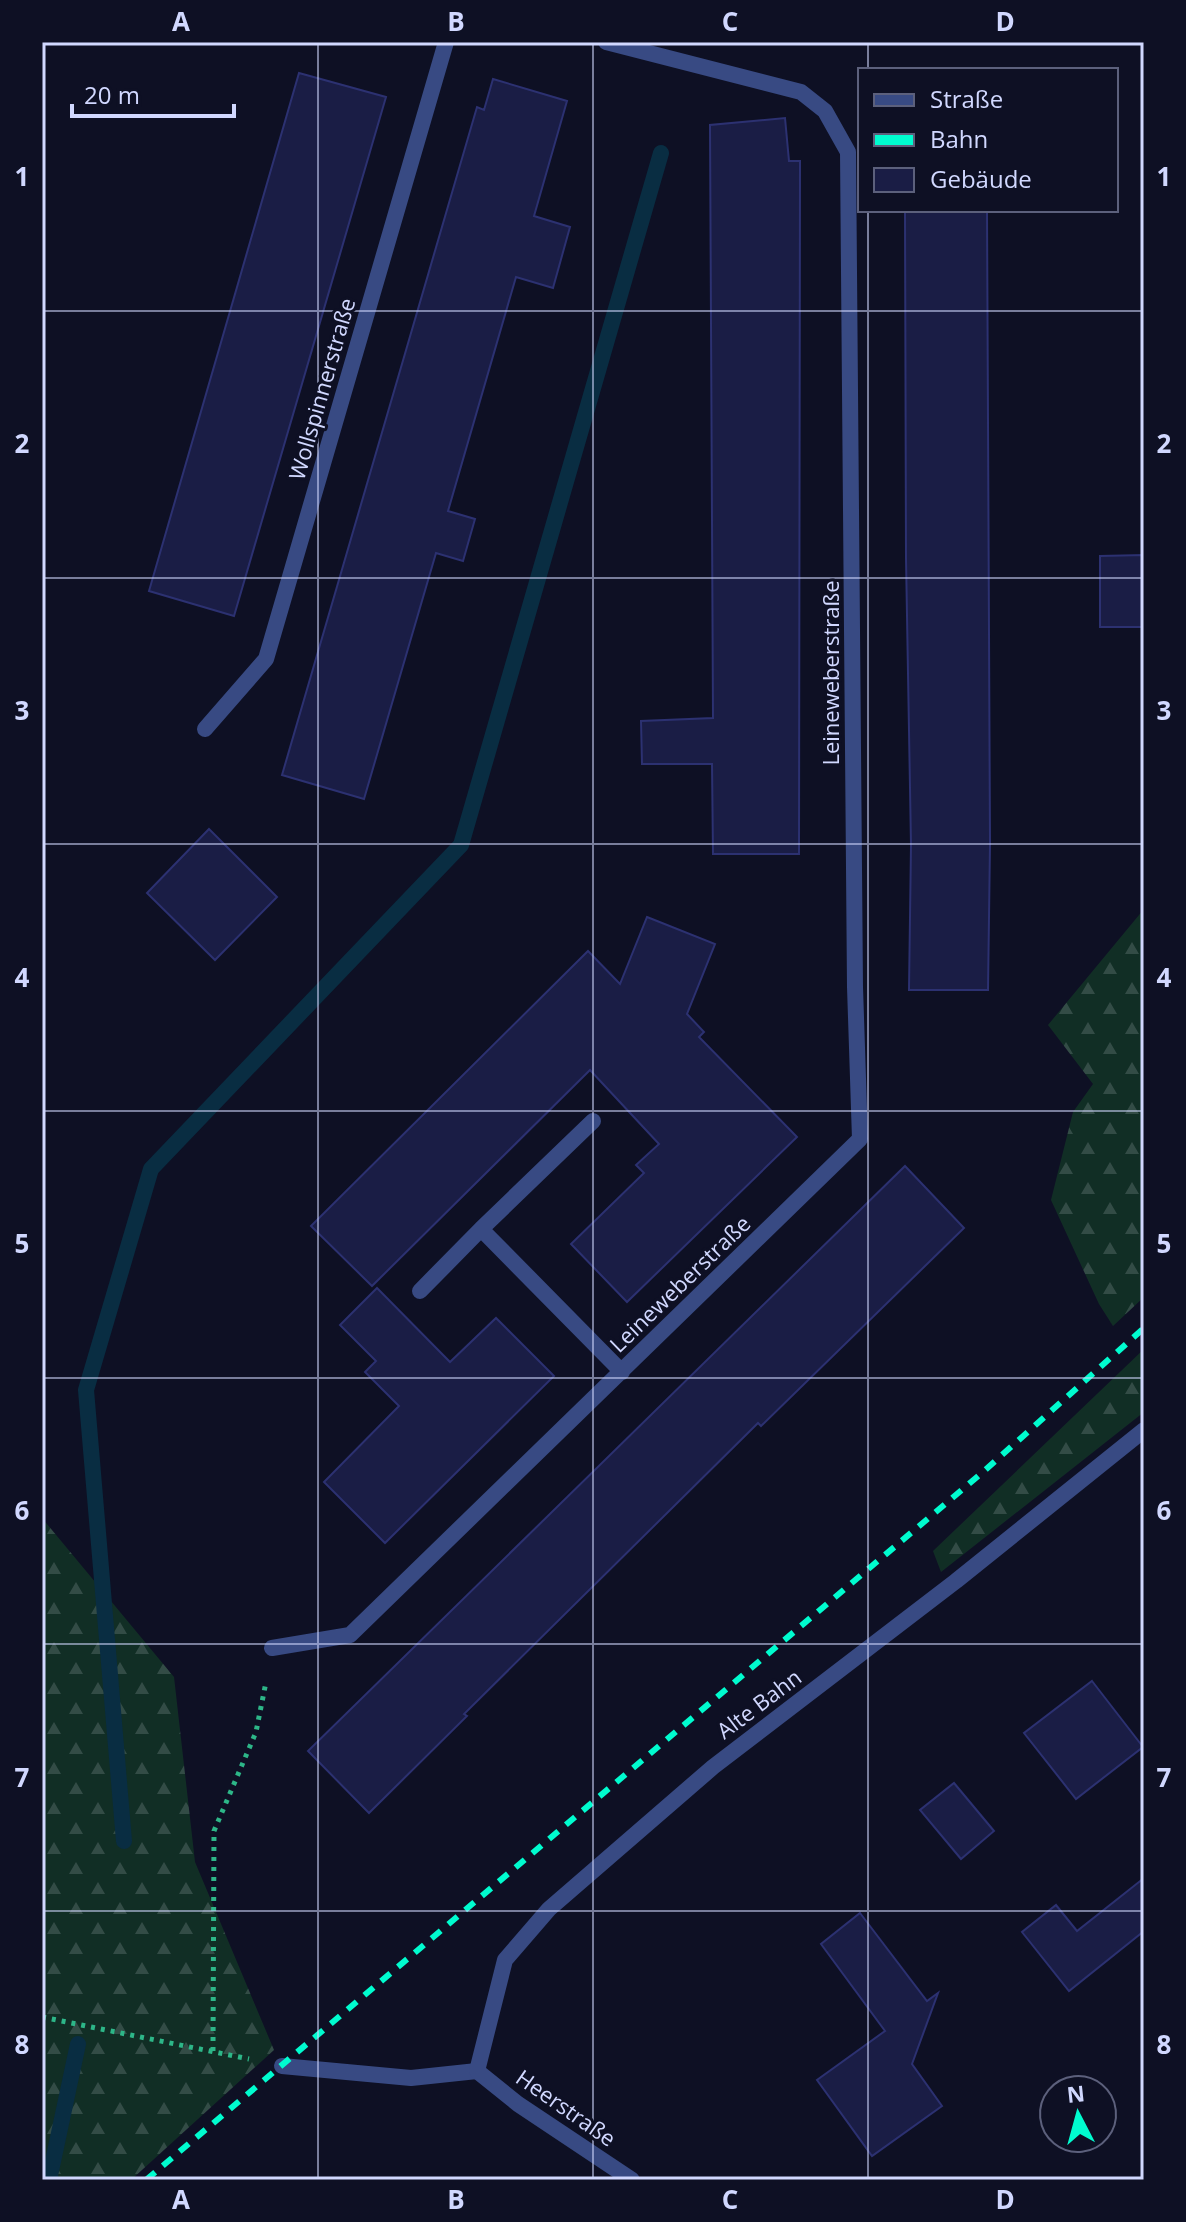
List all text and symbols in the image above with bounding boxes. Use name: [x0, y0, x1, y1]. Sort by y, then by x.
text: A: [172, 3, 190, 39]
text: B: [447, 3, 465, 39]
text: C: [722, 3, 738, 39]
text: D: [995, 3, 1015, 39]
scale bar: [72, 68, 234, 118]
legend: [858, 68, 1118, 212]
text: 20 m: [84, 78, 140, 111]
text: Straße: [930, 82, 1003, 115]
text: Bahn: [930, 122, 988, 155]
text: 1: [15, 158, 29, 194]
text: 1: [1157, 158, 1171, 194]
text: Gebäude: [930, 162, 1032, 195]
street label: Wollspinnerstraße: [281, 294, 361, 483]
text: 2: [15, 425, 30, 461]
text: 2: [1157, 425, 1172, 461]
street label: Leineweberstraße: [815, 580, 845, 766]
text: 3: [15, 692, 29, 728]
text: 3: [1157, 692, 1171, 728]
text: 4: [15, 959, 30, 995]
text: 4: [1157, 959, 1172, 995]
street label: Leineweberstraße: [602, 1208, 756, 1358]
text: 5: [15, 1225, 29, 1261]
text: 5: [1157, 1225, 1171, 1261]
text: 6: [15, 1492, 30, 1528]
text: 6: [1157, 1492, 1172, 1528]
street label: Alte Bahn: [710, 1661, 807, 1745]
text: 7: [15, 1759, 30, 1795]
text: 7: [1157, 1759, 1172, 1795]
text: 8: [15, 2026, 29, 2062]
text: 8: [1157, 2026, 1171, 2062]
street label: Heerstraße: [511, 2062, 622, 2153]
north arrow: [1038, 2074, 1118, 2154]
text: N: [1065, 2077, 1086, 2109]
text: A: [172, 2181, 190, 2217]
text: B: [447, 2181, 465, 2217]
text: C: [722, 2181, 738, 2217]
text: D: [995, 2181, 1015, 2217]

